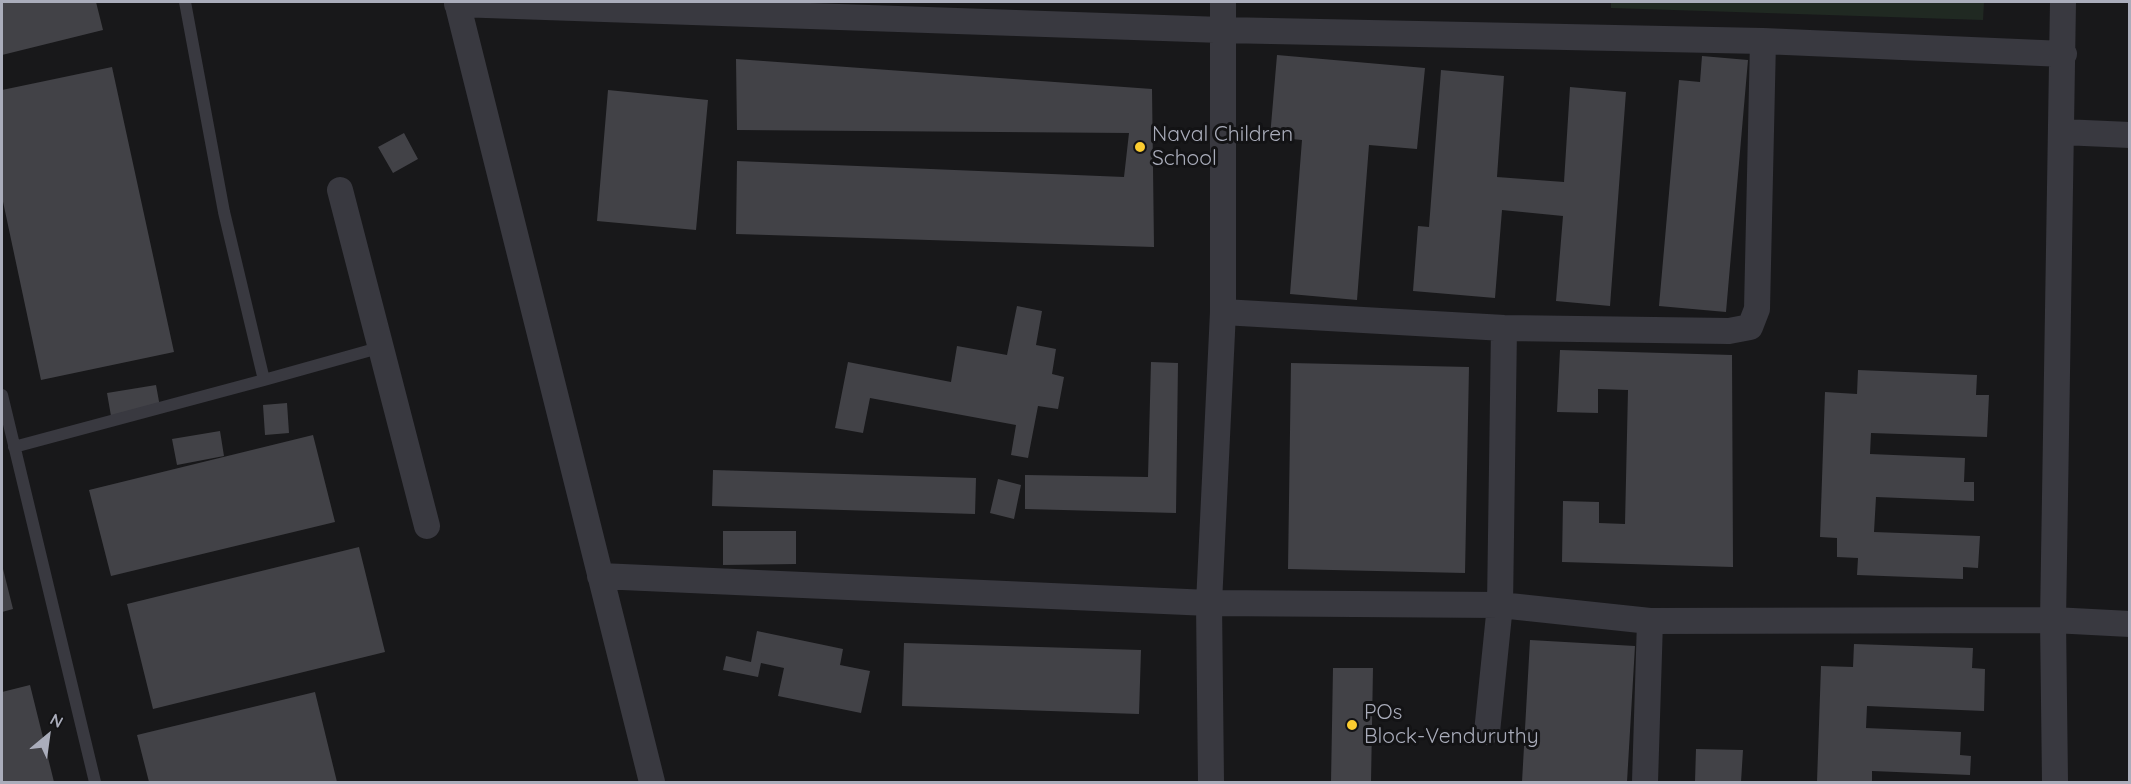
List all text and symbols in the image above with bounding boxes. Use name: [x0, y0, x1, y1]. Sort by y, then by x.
place label: Naval Children School: [1152, 122, 1293, 172]
marker: Naval Children School: [1133, 140, 1147, 154]
place label: POs Block-Venduruthy: [1364, 700, 1539, 750]
north arrow: [18, 706, 78, 766]
text: N: [47, 709, 67, 732]
marker: POs Block-Venduruthy: [1345, 718, 1359, 732]

